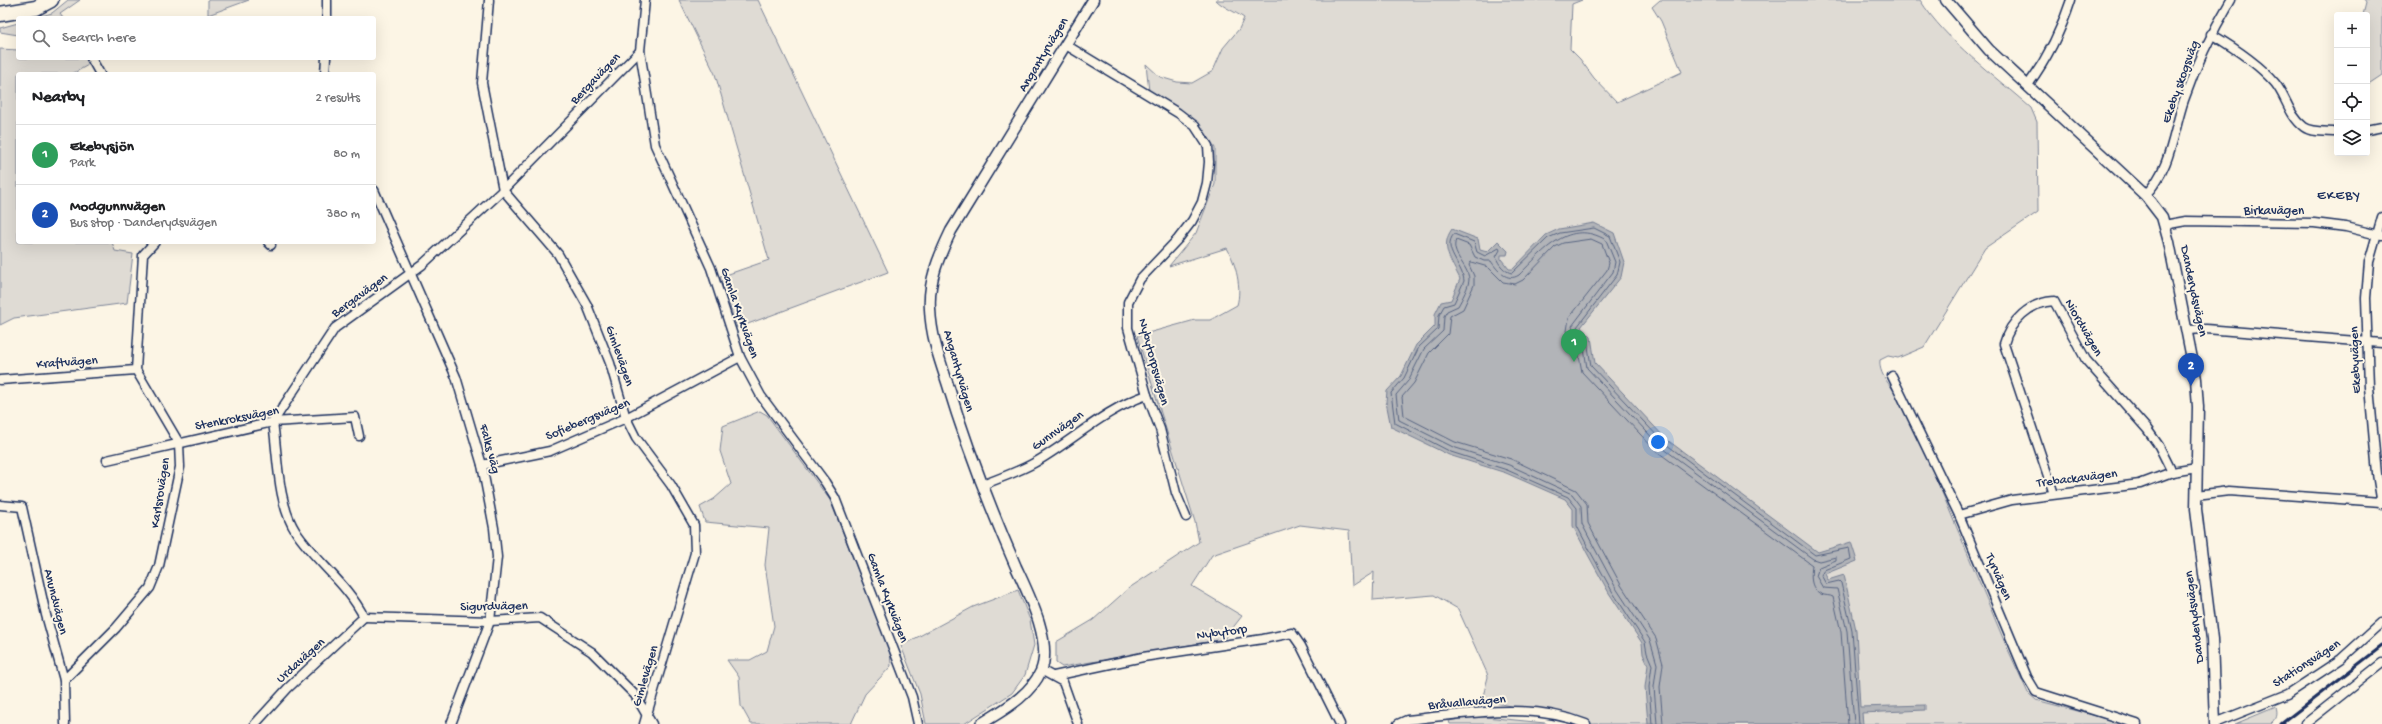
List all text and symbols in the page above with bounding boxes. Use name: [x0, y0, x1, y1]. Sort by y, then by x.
map controls: [2334, 12, 2370, 156]
button: +: [2334, 12, 2370, 48]
street label: Angantyrvägen: [1016, 14, 1073, 95]
search box: [16, 16, 376, 60]
icon: search: [30, 27, 52, 49]
text: Search here: [62, 29, 136, 47]
street label: Ekeby skogsväg: [2159, 39, 2203, 125]
button: −: [2334, 48, 2370, 84]
street label: Bergavägen: [567, 50, 625, 109]
button: locate: [2334, 84, 2370, 120]
text: Nearby: [32, 88, 85, 108]
text: 2 results: [315, 91, 360, 106]
button: layers: [2334, 120, 2370, 156]
text: Ekebysjön: [70, 138, 134, 156]
text: 1: [42, 147, 48, 162]
text: 80 m: [333, 147, 360, 162]
text: Park: [70, 156, 95, 171]
district label: EKEBY: [2317, 188, 2361, 205]
text: Modgunnvägen: [70, 198, 165, 216]
street label: Birkavägen: [2243, 204, 2305, 219]
text: 2: [42, 207, 48, 222]
text: 380 m: [326, 207, 360, 222]
text: Bus stop · Danderydsvägen: [70, 216, 217, 231]
street label: Danderydsvägen: [2176, 243, 2210, 339]
street label: Gamla Kyrkvägen: [716, 266, 762, 361]
street label: Bergavägen: [328, 270, 392, 322]
street label: Niordvägen: [2061, 297, 2106, 360]
street label: Nybytorpsvägen: [1134, 317, 1172, 408]
street label: Gimlevägen: [602, 324, 637, 389]
street label: Ekebyvägen: [2347, 325, 2365, 394]
street label: Angantyrvägen: [939, 328, 977, 414]
pin: 1: [1561, 329, 1587, 362]
street label: Kraftvägen: [36, 353, 99, 373]
pin: 2: [2178, 353, 2204, 386]
street label: Sofiebergsvägen: [544, 395, 633, 444]
street label: Stenkroksvägen: [194, 403, 281, 434]
street label: Gunnvägen: [1029, 407, 1088, 454]
street label: Falks väg: [475, 422, 503, 475]
your location: [1648, 432, 1668, 452]
street label: Karlsrovägen: [148, 456, 174, 529]
street label: Trebackavägen: [2035, 467, 2119, 492]
street label: Tyrvägen: [1981, 550, 2015, 603]
street label: Gamla Kyrkvägen: [863, 551, 911, 646]
street label: Anundvägen: [40, 568, 71, 637]
street label: Danderydsvägen: [2182, 569, 2208, 665]
street label: Sigurdvägen: [460, 599, 529, 615]
street label: Nybytorp: [1196, 622, 1249, 644]
street label: Urdavägen: [274, 635, 329, 687]
street label: Stationsvägen: [2270, 636, 2344, 691]
street label: Gimlevägen: [630, 643, 663, 708]
street label: Bråvallavägen: [1427, 692, 1507, 714]

